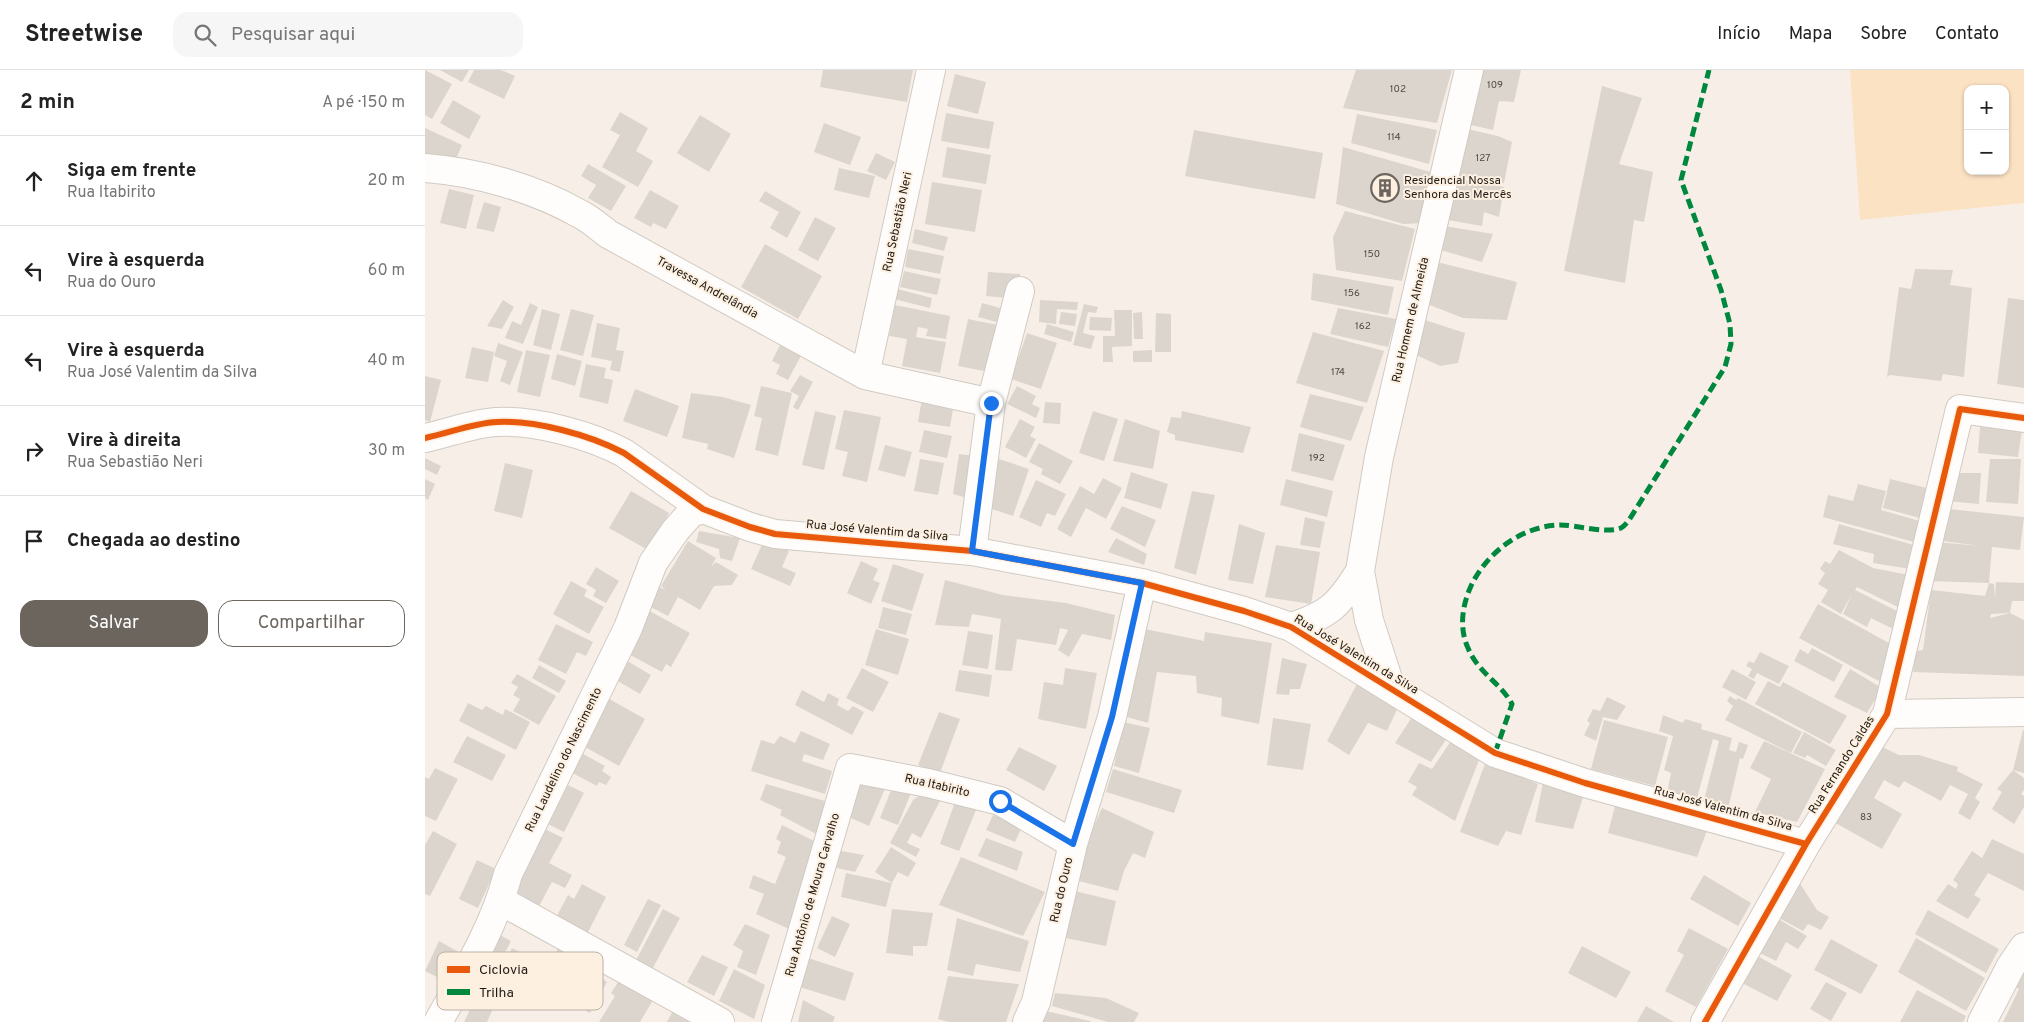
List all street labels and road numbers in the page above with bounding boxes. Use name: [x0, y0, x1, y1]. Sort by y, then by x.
street label: Rua Sebastião Neri: [880, 171, 916, 273]
street label: Travessa Andrelândia: [653, 253, 761, 323]
street label: Rua Homem de Almeida: [1389, 256, 1433, 384]
street label: Rua José Valentim da Silva: [805, 517, 949, 545]
street label: Rua José Valentim da Silva: [1291, 611, 1421, 699]
street label: Rua Laudelino do Nascimento: [522, 685, 606, 835]
street label: Rua Fernando Caldas: [1805, 713, 1879, 817]
street label: Rua Itabirito: [903, 771, 971, 801]
street label: Rua José Valentim da Silva: [1652, 783, 1794, 835]
street label: Rua Antônio de Moura Carvalho: [782, 811, 844, 979]
street label: Rua do Ouro: [1047, 855, 1077, 924]

